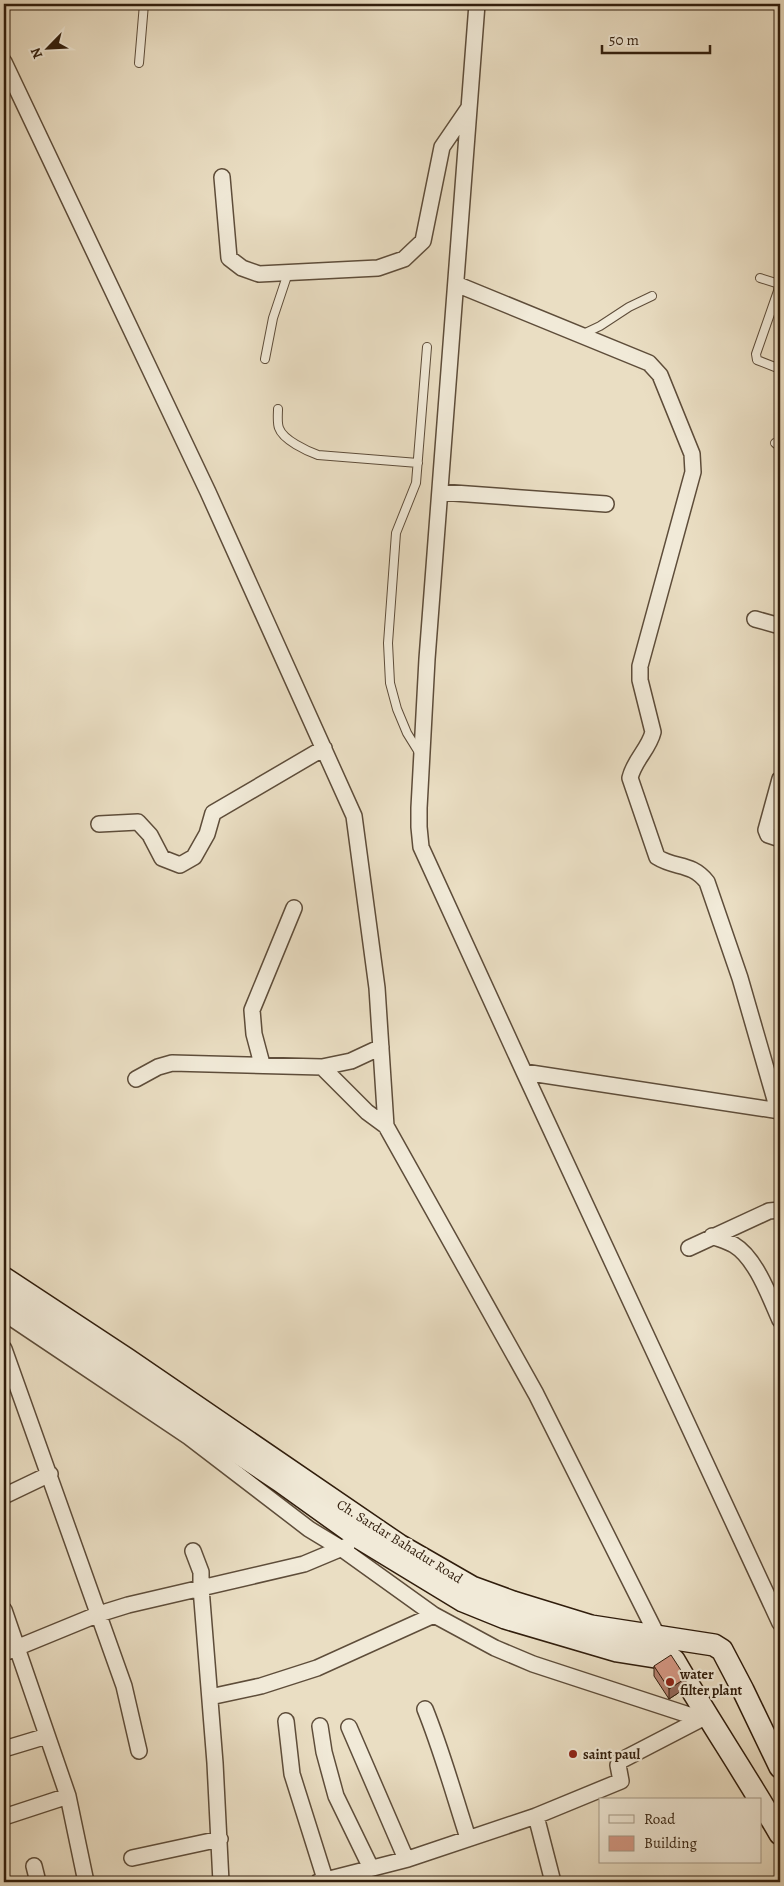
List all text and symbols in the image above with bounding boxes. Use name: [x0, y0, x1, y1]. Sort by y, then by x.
north arrow: [22, 22, 72, 72]
scale bar: [602, 22, 709, 54]
text: 50 m: [609, 30, 639, 50]
text: N: [26, 45, 47, 62]
street label: Ch. Sardar Bahadur Road: [333, 1495, 467, 1588]
place label: water filter plant: [679, 1665, 742, 1700]
marker: water filter plant: [664, 1676, 676, 1688]
place label: saint paul: [583, 1745, 640, 1764]
marker: saint paul: [567, 1748, 579, 1760]
legend: [599, 1798, 762, 1864]
text: Road: [644, 1809, 676, 1829]
text: Building: [644, 1833, 697, 1853]

